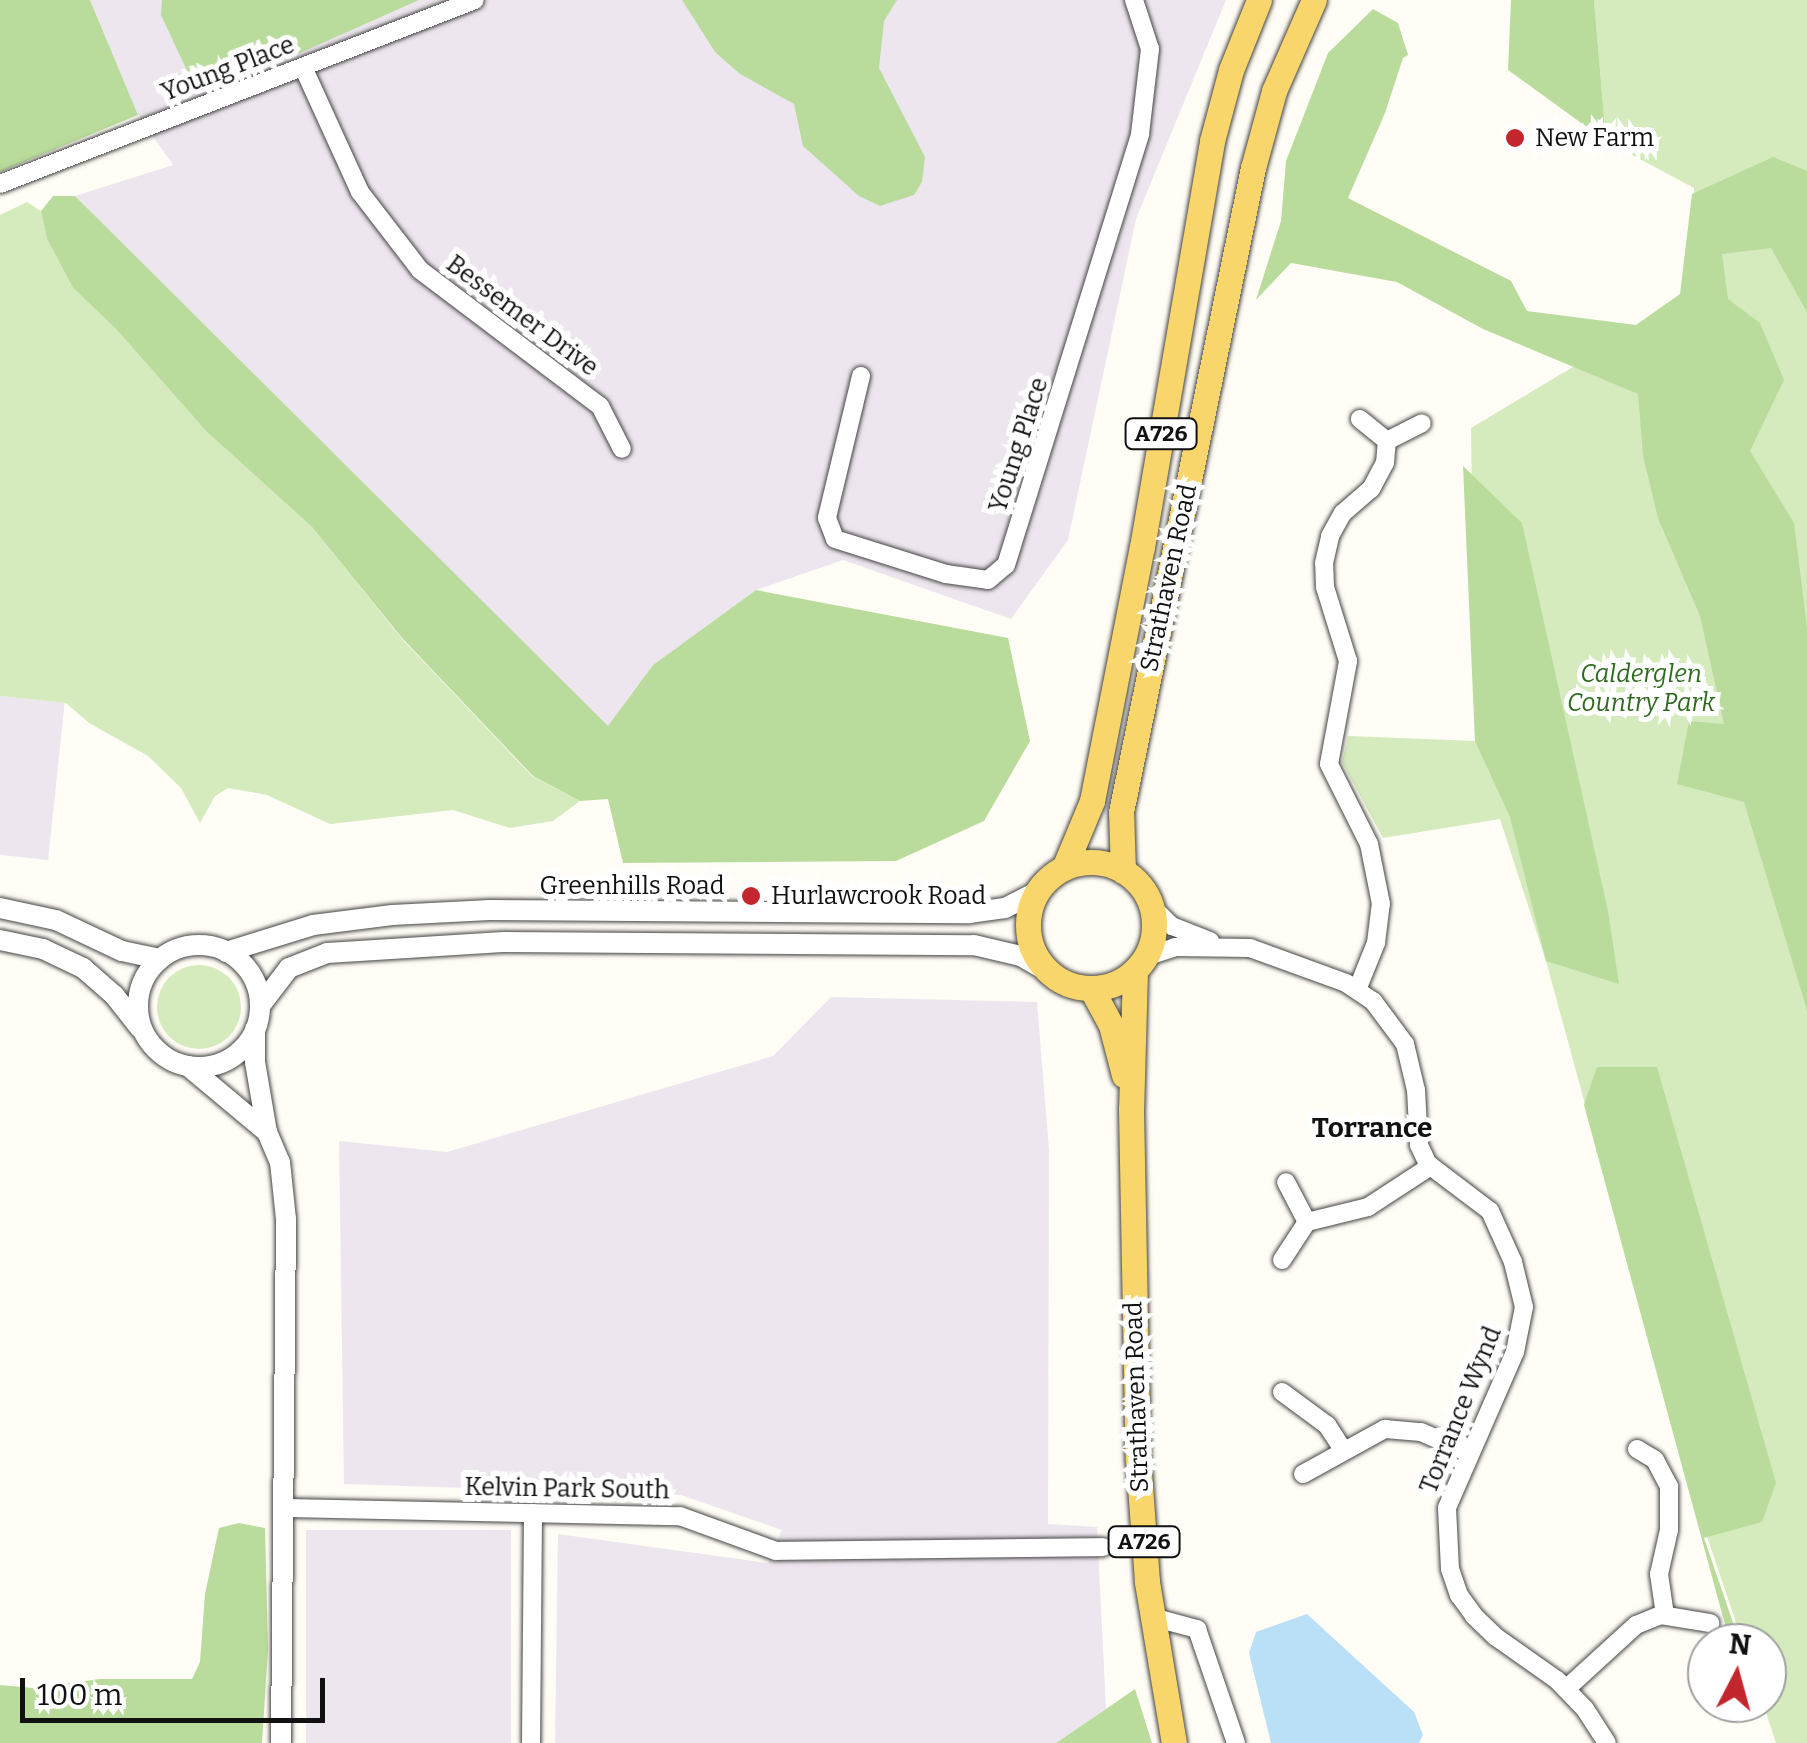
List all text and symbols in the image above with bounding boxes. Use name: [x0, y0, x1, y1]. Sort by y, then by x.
street label: Young Place: [157, 30, 299, 108]
place label: New Farm: [1535, 123, 1654, 153]
marker: New Farm: [1504, 127, 1526, 149]
street label: Bessemer Drive: [440, 249, 604, 383]
street label: Young Place: [983, 374, 1055, 516]
road number: A726: [1124, 417, 1198, 451]
street label: Strathaven Road: [1134, 481, 1204, 675]
park label: Calderglen Country Park: [1567, 660, 1715, 719]
street label: Greenhills Road: [539, 871, 725, 901]
place label: Hurlawcrook Road: [771, 881, 986, 911]
marker: Hurlawcrook Road: [740, 885, 762, 907]
district label: Torrance: [1312, 1111, 1432, 1145]
street label: Strathaven Road: [1119, 1301, 1155, 1493]
street label: Torrance Wynd: [1414, 1322, 1508, 1498]
street label: Kelvin Park South: [464, 1472, 670, 1506]
road number: A726: [1106, 1525, 1182, 1559]
north arrow: [1687, 1623, 1787, 1723]
text: N: [1728, 1627, 1752, 1662]
scale bar: [25, 1658, 330, 1720]
text: 100 m: [37, 1677, 122, 1713]

